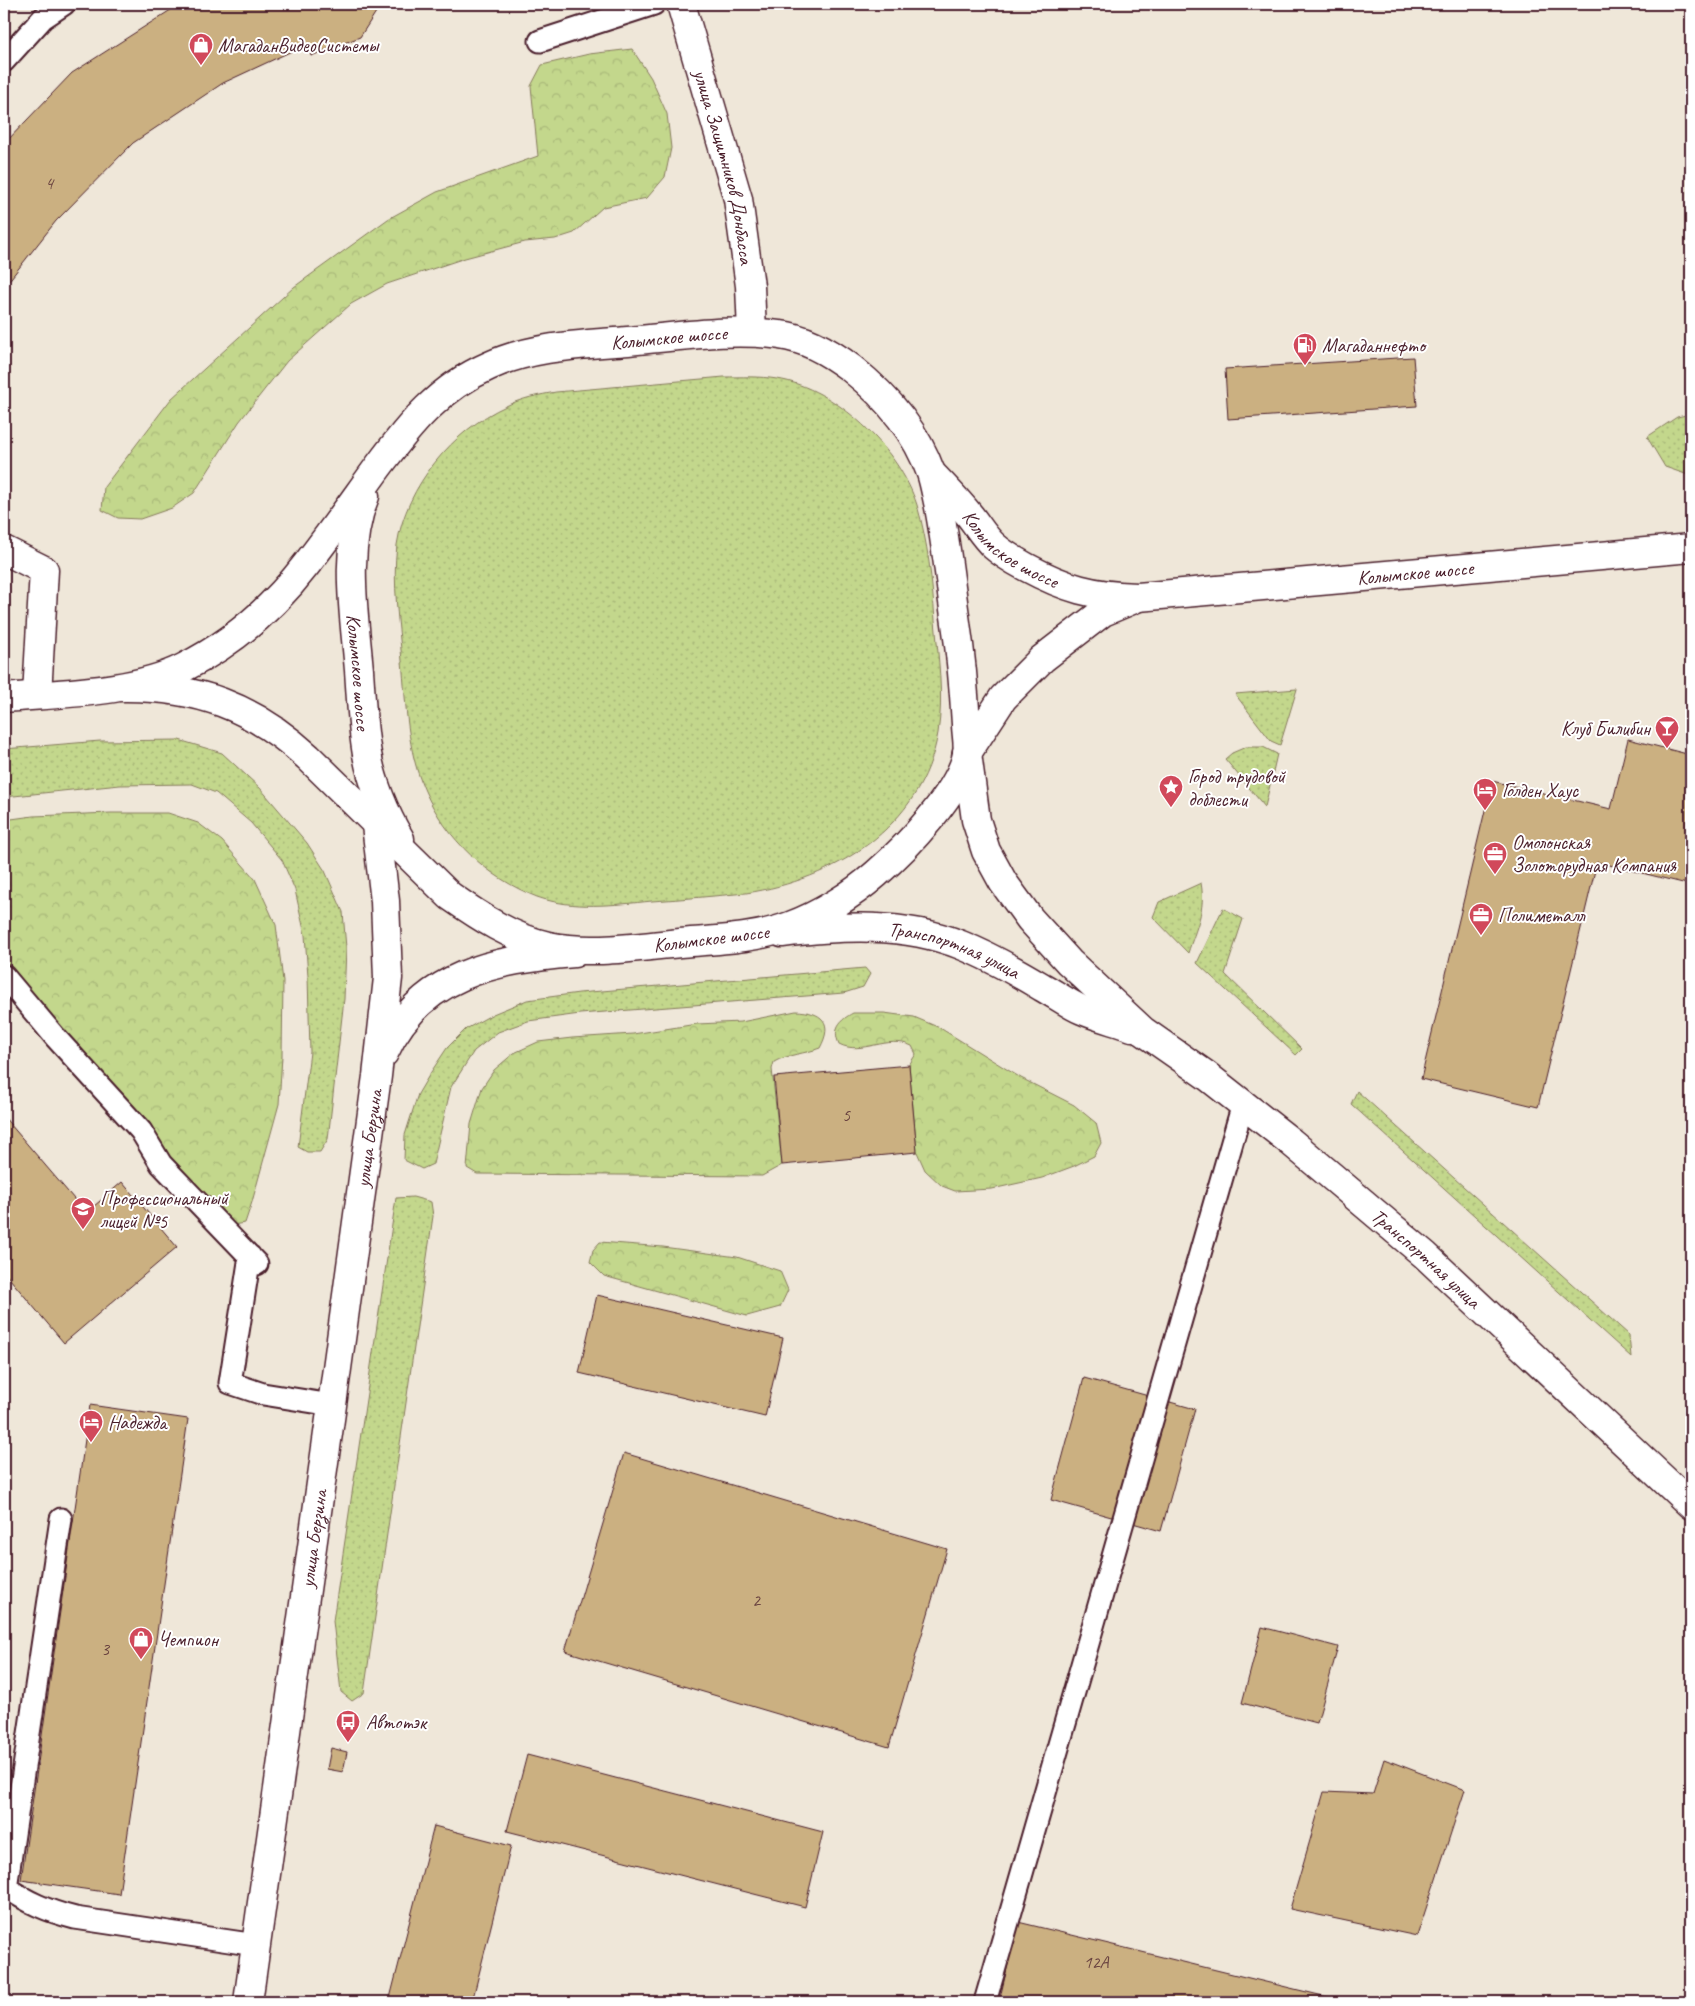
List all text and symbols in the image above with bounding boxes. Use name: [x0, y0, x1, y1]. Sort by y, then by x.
shop icon: МагаданВидеоСистемы: [188, 32, 214, 66]
place label: МагаданВидеоСистемы: [218, 33, 380, 58]
street label: улица Защитников Донбасса: [688, 66, 759, 267]
house number: 4: [45, 172, 55, 194]
street label: Колымское шоссе: [610, 321, 729, 355]
fuel station icon: Магаданнефто: [1292, 332, 1318, 366]
place label: Магаданнефто: [1322, 333, 1427, 358]
street label: Колымское шоссе: [957, 505, 1063, 595]
street label: Колымское шоссе: [1356, 555, 1476, 591]
street label: Колымское шоссе: [341, 613, 376, 733]
bar icon: Клуб Билибин: [1654, 715, 1680, 749]
place label: Клуб Билибин: [1561, 716, 1652, 741]
place label: Город трудовой доблести: [1188, 764, 1287, 812]
place icon: Город трудовой доблести: [1158, 774, 1184, 808]
hotel icon: Голден Хаус: [1472, 777, 1498, 811]
place label: Голден Хаус: [1502, 778, 1579, 803]
place label: Омолонская Золоторудная Компания: [1512, 830, 1677, 878]
office icon: Омолонская Золоторудная Компания: [1482, 841, 1508, 875]
office icon: Полиметалл: [1468, 902, 1494, 936]
place label: Полиметалл: [1498, 903, 1586, 928]
street label: Транспортная улица: [887, 917, 1025, 985]
street label: Колымское шоссе: [652, 919, 772, 958]
street label: улица Берзина: [350, 1086, 388, 1190]
house number: 5: [842, 1104, 851, 1126]
place label: Профессиональный лицей №5: [100, 1186, 230, 1234]
school or university icon: Профессиональный лицей №5: [70, 1196, 96, 1230]
street label: Транспортная улица: [1366, 1203, 1487, 1315]
hotel icon: Надежда: [78, 1409, 104, 1443]
place label: Надежда: [108, 1410, 168, 1435]
street label: улица Берзина: [294, 1487, 333, 1590]
house number: 2: [752, 1589, 762, 1611]
shop icon: Чемпион: [128, 1626, 154, 1660]
place label: Чемпион: [158, 1627, 220, 1652]
house number: 3: [101, 1638, 111, 1660]
bus stop icon: Автотэк: [335, 1709, 361, 1743]
place label: Автотэк: [366, 1710, 428, 1735]
house number: 12А: [1083, 1951, 1110, 1973]

